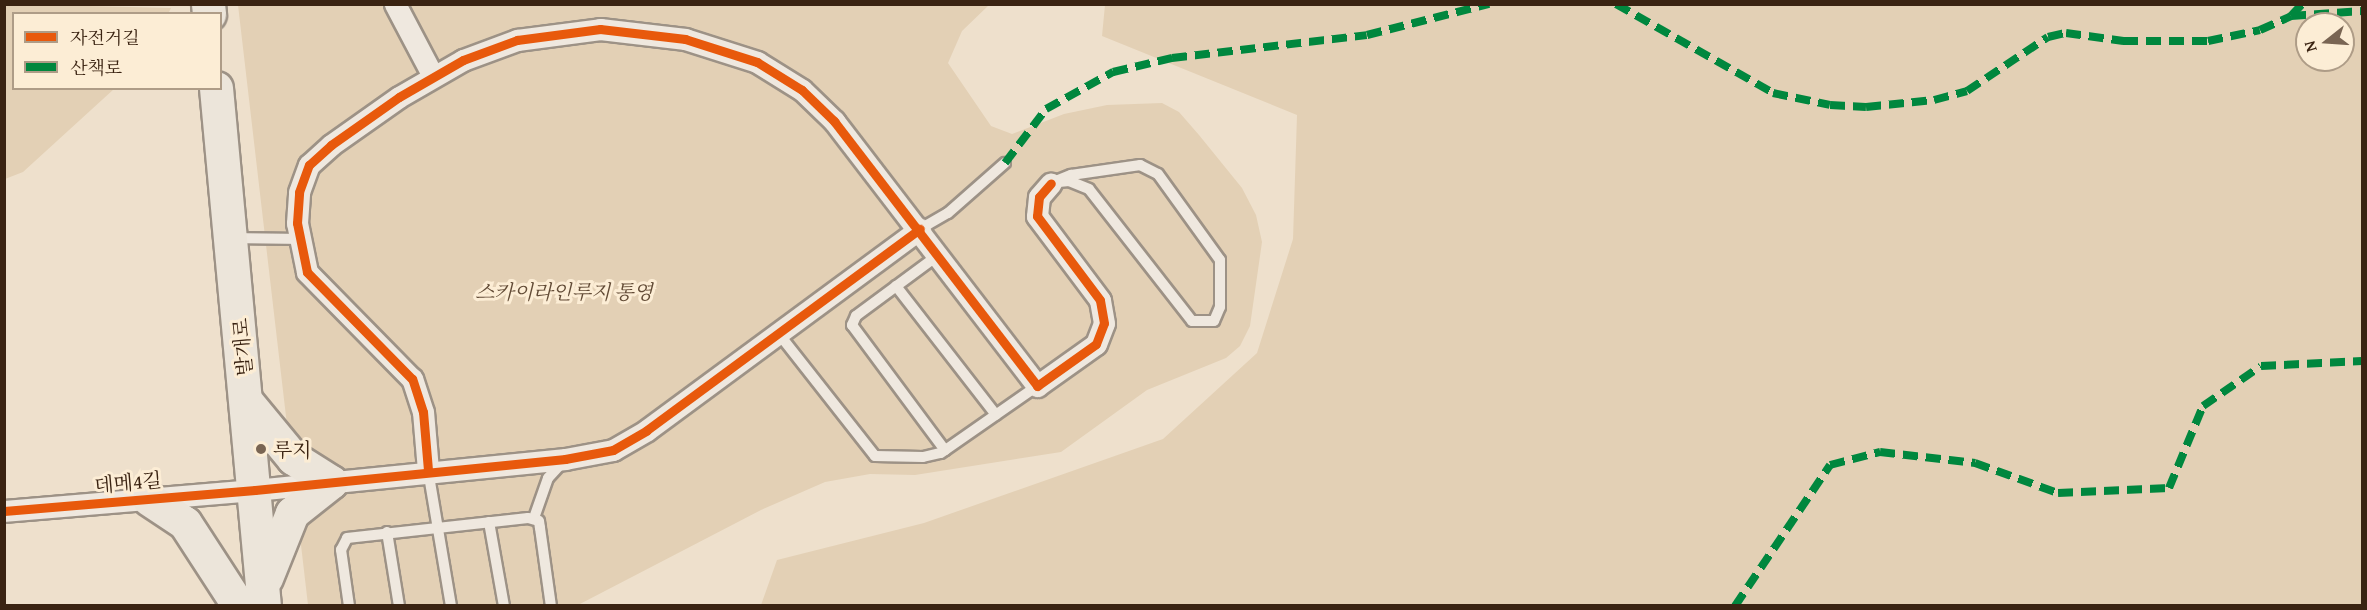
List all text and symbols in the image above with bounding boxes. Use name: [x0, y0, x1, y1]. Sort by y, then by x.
legend: [12, 12, 222, 90]
north arrow: [2295, 12, 2355, 72]
text: 자전거길: [70, 24, 140, 51]
text: N: [2297, 38, 2323, 55]
text: 산책로: [70, 54, 122, 81]
park label: 스카이라인루지 통영: [475, 279, 653, 303]
street label: 발개로: [228, 317, 256, 377]
place label: 루지: [273, 437, 312, 461]
marker: 루지: [254, 442, 268, 456]
street label: 데메4길: [93, 467, 163, 497]

